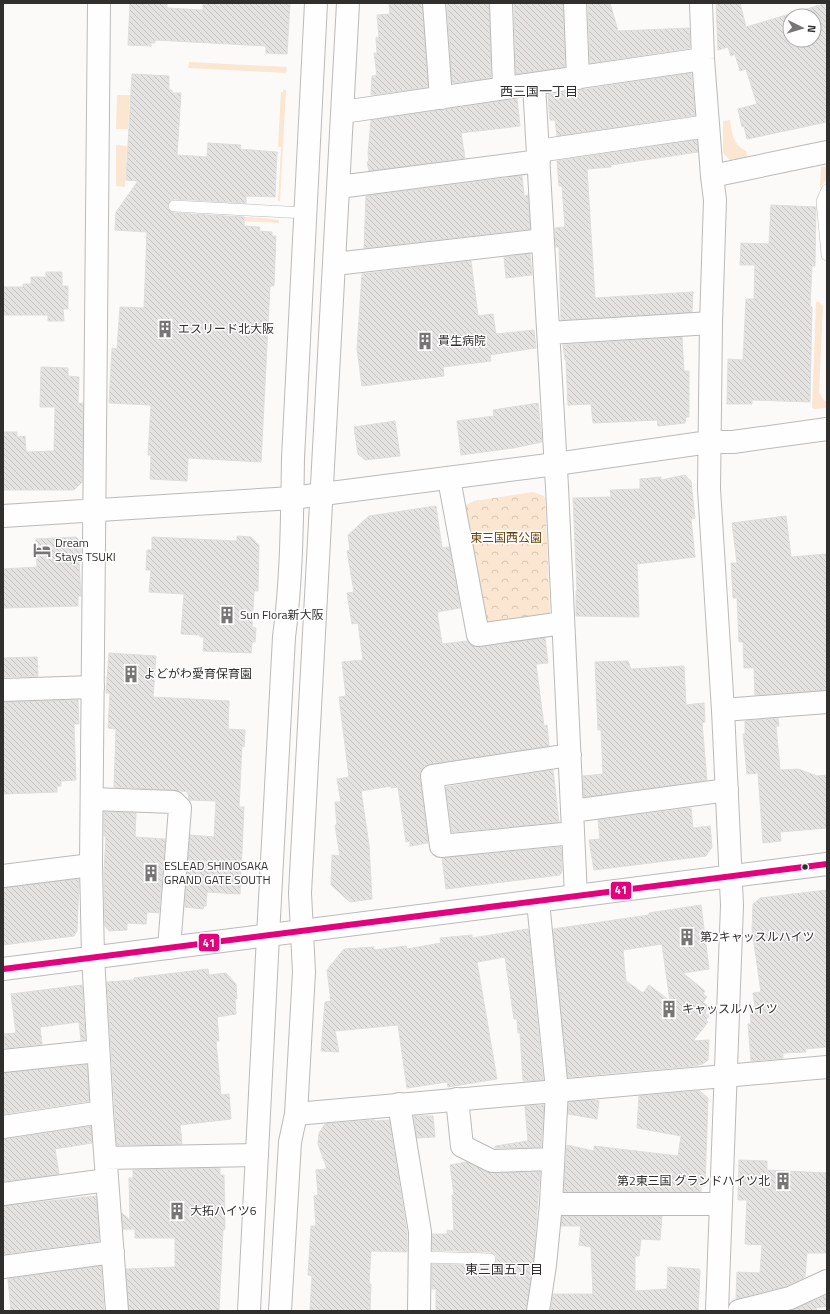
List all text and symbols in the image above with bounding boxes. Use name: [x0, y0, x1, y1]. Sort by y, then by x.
north arrow: [782, 8, 822, 48]
text: N: [804, 24, 820, 33]
district label: 西三国一丁目: [500, 81, 578, 101]
building icon: エスリード北大阪: [155, 319, 175, 339]
place label: エスリード北大阪: [178, 319, 274, 338]
building icon: 貴生病院: [415, 331, 435, 351]
place label: 貴生病院: [438, 331, 486, 350]
park label: 東三国西公園: [470, 528, 542, 547]
place label: Dream Stays TSUKI: [55, 533, 116, 566]
hotel icon: Dream Stays TSUKI: [32, 540, 52, 560]
building icon: Sun Flora新大阪: [217, 605, 237, 625]
place label: Sun Flora新大阪: [240, 605, 324, 624]
building icon: よどがわ愛育保育園: [121, 664, 141, 684]
place label: よどがわ愛育保育園: [144, 664, 252, 683]
place label: ESLEAD SHINOSAKA GRAND GATE SOUTH: [164, 856, 270, 889]
unlabelled marker: [800, 862, 810, 872]
building icon: ESLEAD SHINOSAKA GRAND GATE SOUTH: [141, 863, 161, 883]
line badge: 41: [610, 881, 632, 900]
text: 41: [615, 882, 627, 898]
building icon: 第2キャッスルハイツ: [677, 927, 697, 947]
place label: 第2キャッスルハイツ: [700, 927, 814, 946]
line badge: 41: [198, 933, 220, 952]
text: 41: [203, 935, 215, 951]
building icon: キャッスルハイツ: [659, 999, 679, 1019]
place label: キャッスルハイツ: [682, 999, 778, 1018]
place label: 第2東三国 グランドハイツ北: [617, 1171, 770, 1190]
building icon: 第2東三国 グランドハイツ北: [773, 1171, 793, 1191]
building icon: 大拓ハイツ6: [167, 1201, 187, 1221]
place label: 大拓ハイツ6: [190, 1201, 257, 1220]
district label: 東三国五丁目: [465, 1259, 543, 1279]

